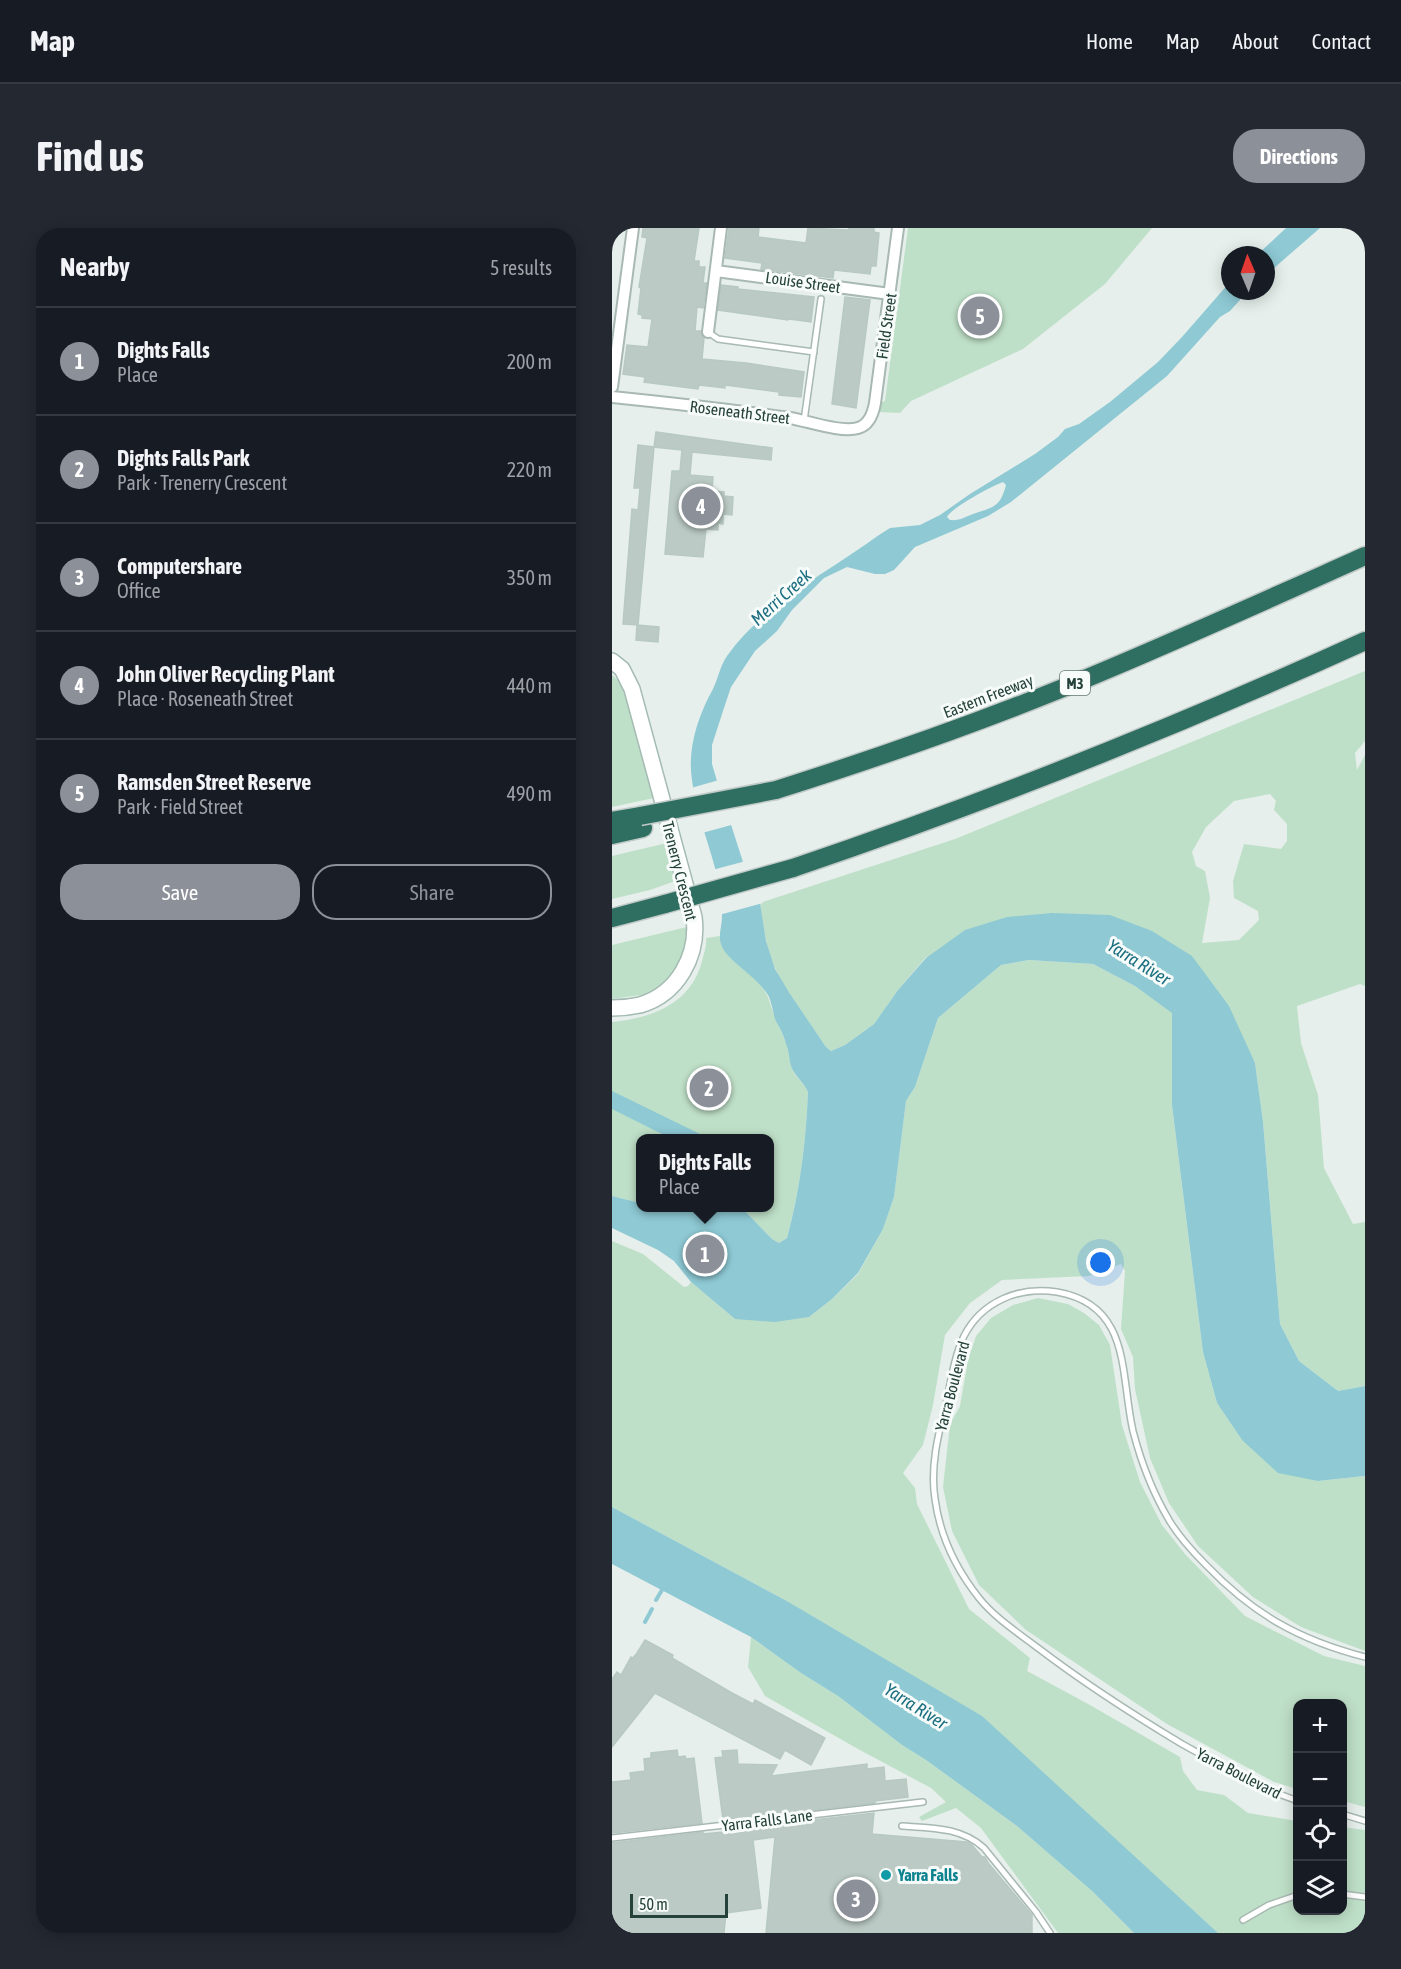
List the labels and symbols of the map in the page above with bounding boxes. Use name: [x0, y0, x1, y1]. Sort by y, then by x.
north arrow: [1221, 246, 1275, 300]
street label: Louise Street: [764, 268, 842, 296]
street label: Field Street: [872, 292, 900, 360]
pin: 5: [960, 294, 1000, 338]
street label: Roseneath Street: [689, 397, 791, 427]
pin: 4: [682, 484, 721, 528]
water label: Merri Creek: [746, 564, 816, 630]
street label: Eastern Freeway: [940, 670, 1036, 722]
road number: M3: [1060, 671, 1090, 695]
street label: Trenerry Crescent: [658, 819, 701, 923]
water label: Yarra River: [1104, 935, 1175, 990]
pin: 2: [690, 1066, 728, 1110]
pin: 1: [686, 1232, 724, 1276]
your location: [1086, 1248, 1115, 1277]
street label: Yarra Boulevard: [931, 1339, 973, 1433]
water label: Yarra River: [881, 1679, 952, 1734]
street label: Yarra Boulevard: [1194, 1744, 1284, 1802]
street label: Yarra Falls Lane: [721, 1806, 813, 1834]
place label: Yarra Falls: [897, 1866, 958, 1884]
marker: Yarra Falls: [879, 1868, 893, 1882]
pin: 3: [836, 1876, 876, 1922]
scale bar: [630, 1891, 728, 1918]

